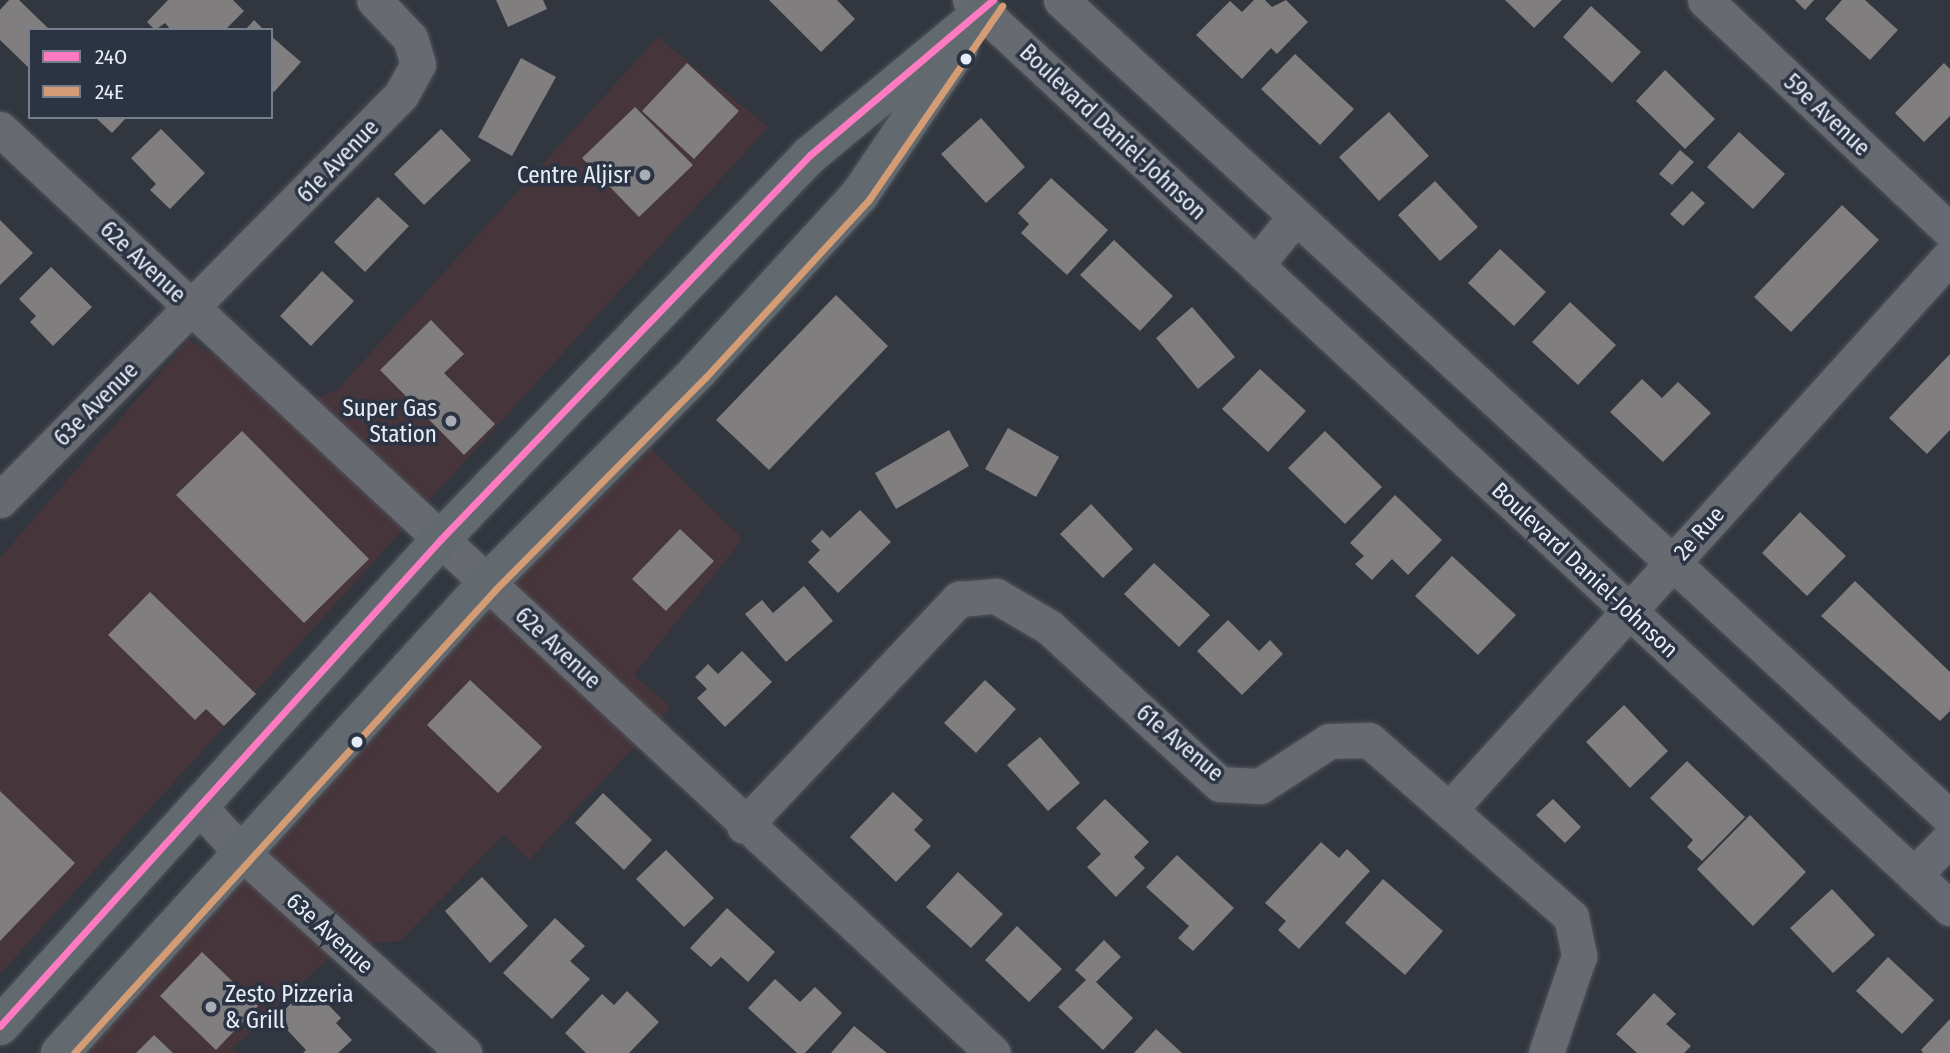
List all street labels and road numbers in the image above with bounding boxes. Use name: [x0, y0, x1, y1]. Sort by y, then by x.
street label: Boulevard Daniel-Johnson: [1014, 38, 1212, 226]
street label: 59e Avenue: [1778, 68, 1876, 162]
street label: 61e Avenue: [292, 114, 384, 208]
street label: 62e Avenue: [95, 216, 191, 308]
street label: 63e Avenue: [48, 356, 144, 452]
street label: Boulevard Daniel-Johnson: [1486, 476, 1684, 664]
street label: 2e Rue: [1668, 501, 1730, 565]
street label: 62e Avenue: [510, 602, 606, 694]
street label: 61e Avenue: [1131, 699, 1229, 787]
street label: 63e Avenue: [281, 887, 379, 979]

